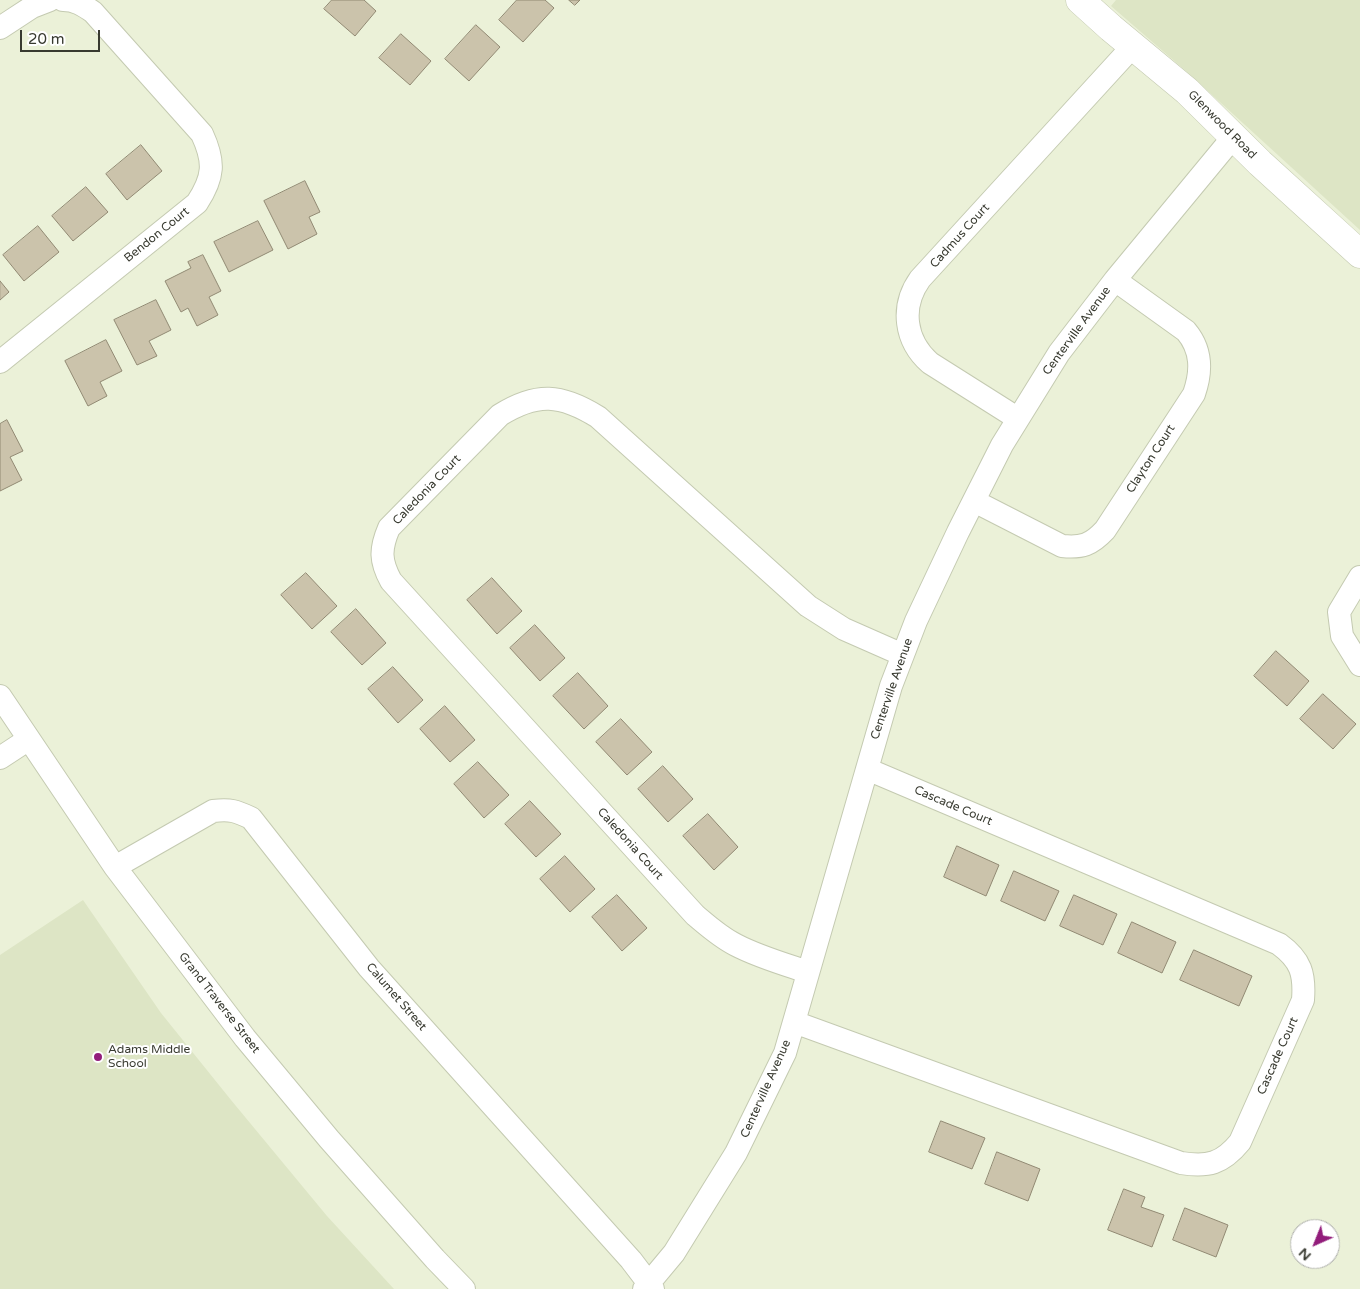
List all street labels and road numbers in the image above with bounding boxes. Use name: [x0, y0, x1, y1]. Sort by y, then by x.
street label: Glenwood Road: [1185, 88, 1259, 162]
street label: Cadmus Court: [927, 201, 993, 271]
street label: Bendon Court: [122, 204, 192, 266]
street label: Centerville Avenue: [1040, 284, 1114, 378]
street label: Clayton Court: [1123, 422, 1179, 496]
street label: Caledonia Court: [390, 452, 464, 528]
street label: Centerville Avenue: [868, 636, 916, 742]
street label: Cascade Court: [912, 783, 994, 829]
street label: Caledonia Court: [594, 805, 666, 883]
street label: Grand Traverse Street: [175, 950, 263, 1056]
street label: Calumet Street: [363, 960, 429, 1034]
street label: Cascade Court: [1254, 1015, 1302, 1097]
street label: Centerville Avenue: [738, 1038, 794, 1140]

